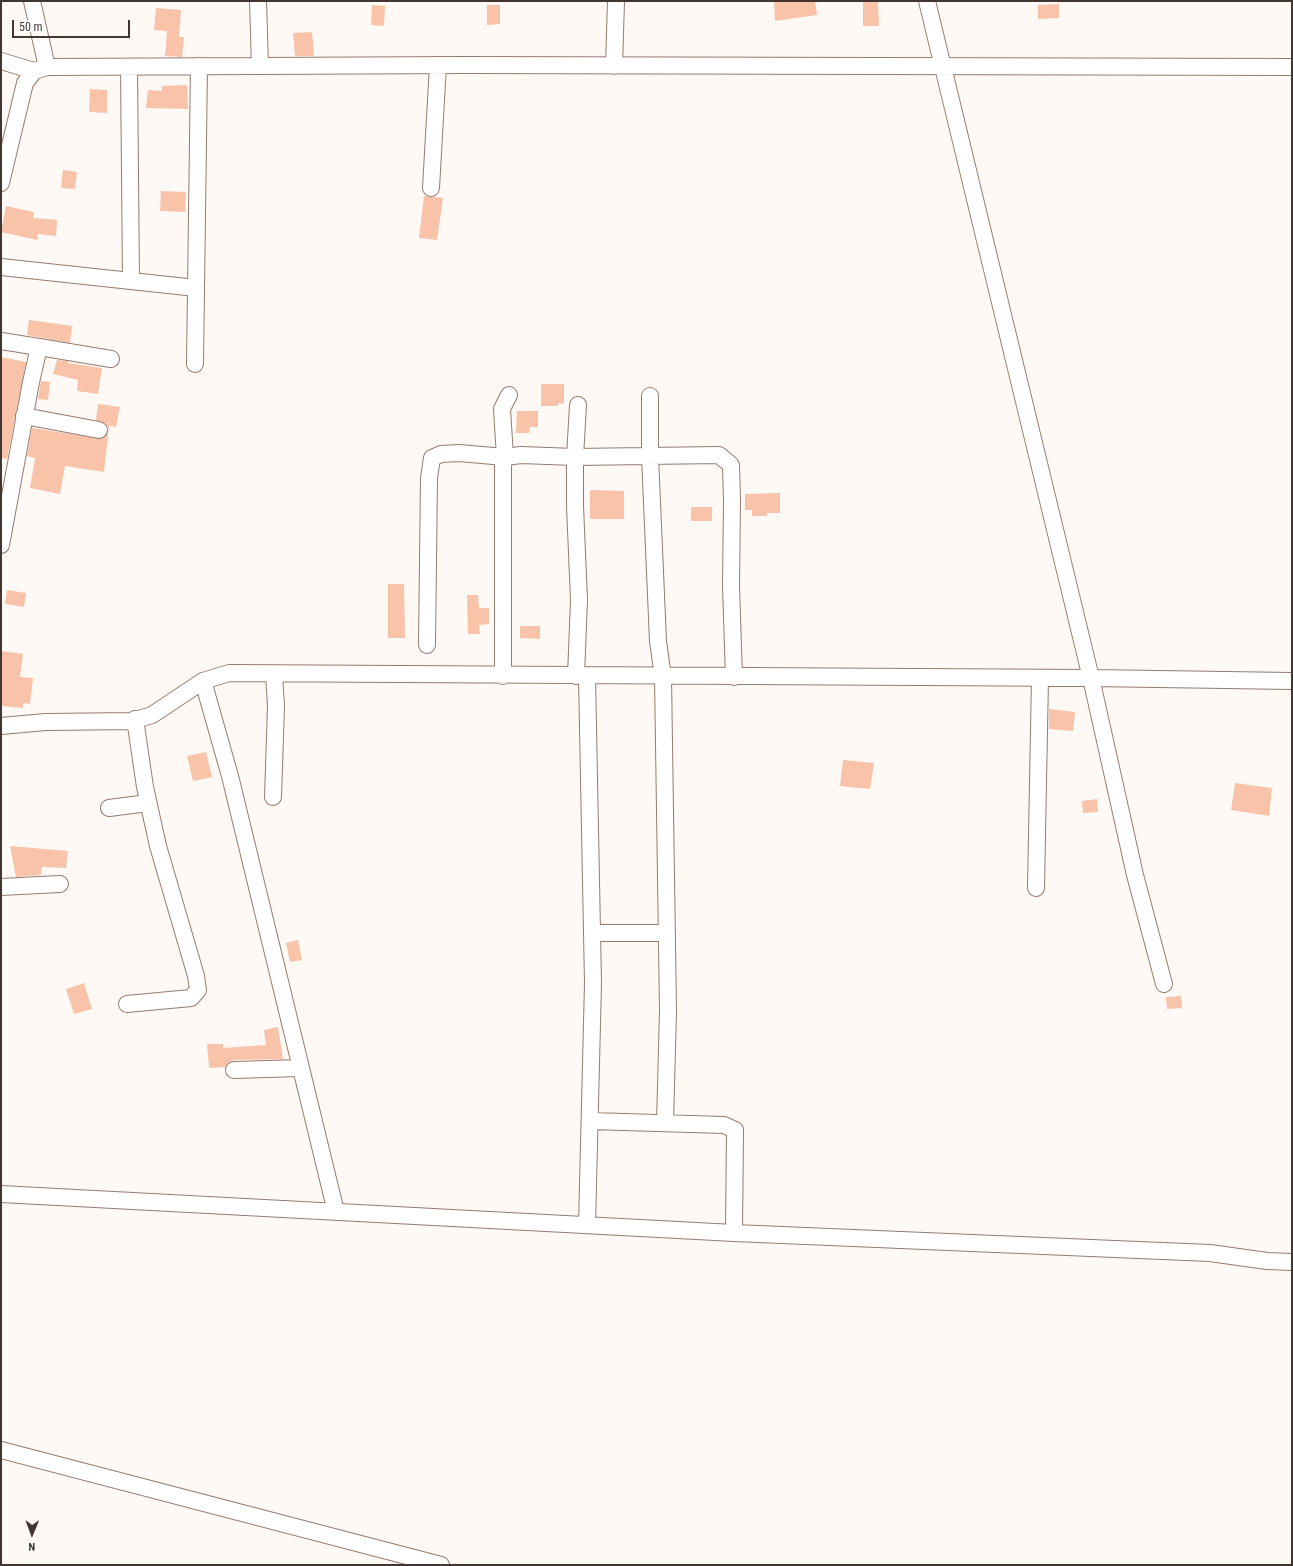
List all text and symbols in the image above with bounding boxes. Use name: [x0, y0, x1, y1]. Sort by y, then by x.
scale bar: [14, 12, 132, 38]
text: 50 m: [19, 20, 43, 34]
north arrow: [12, 1514, 52, 1554]
text: N: [28, 1540, 35, 1553]

